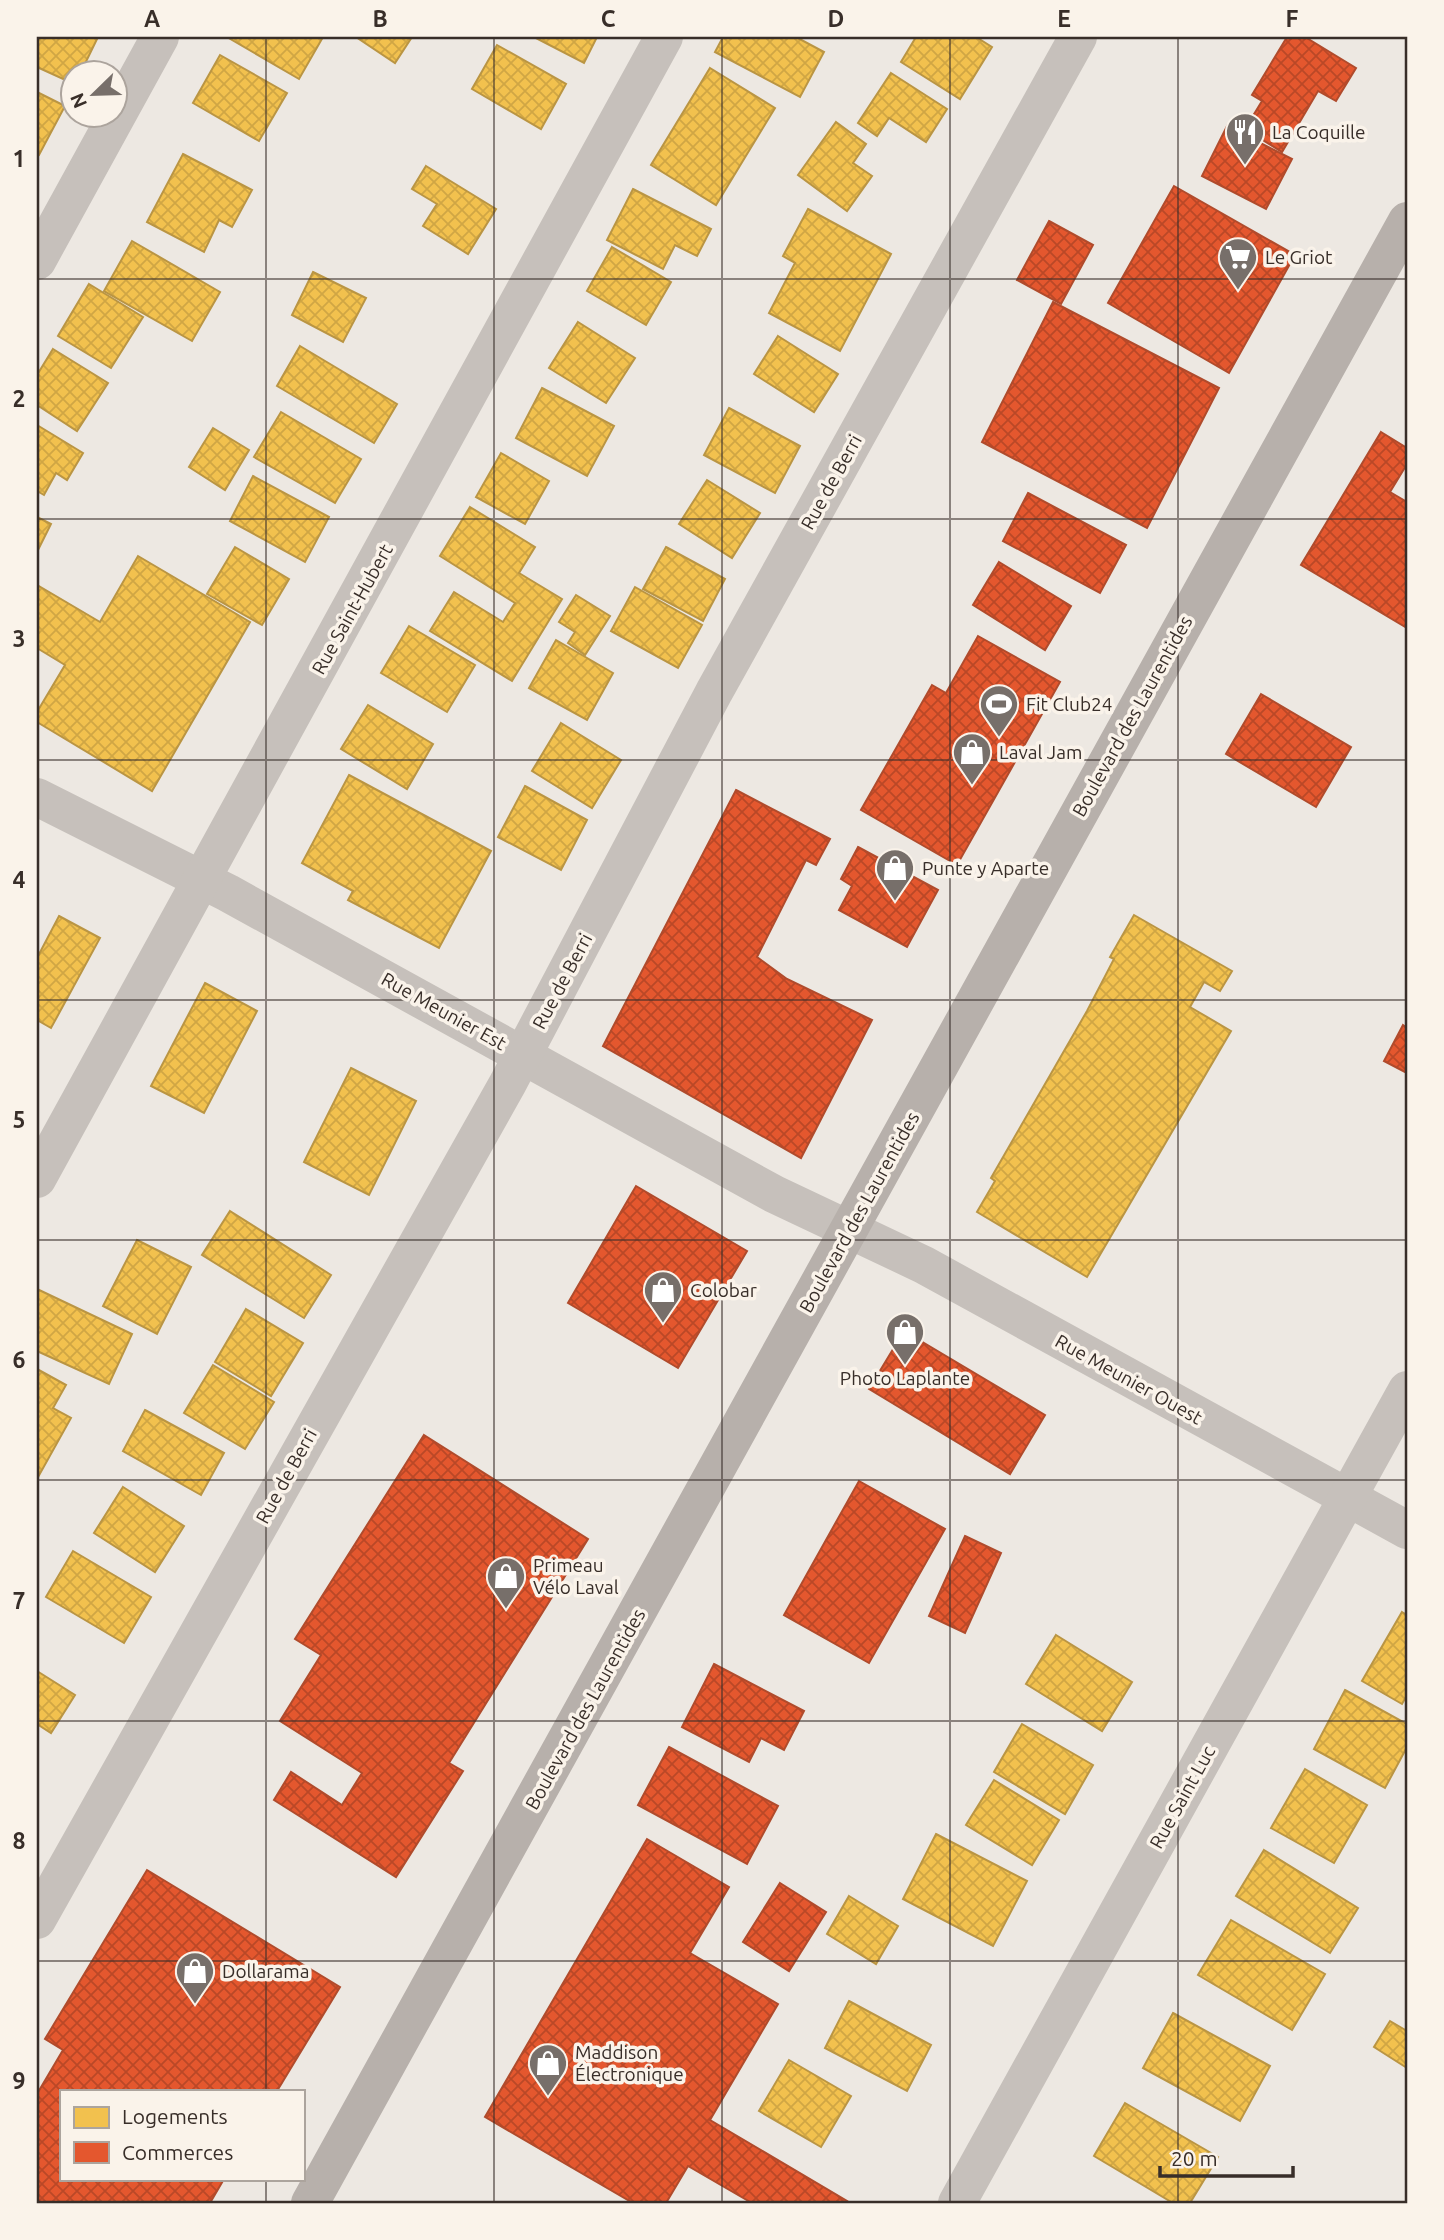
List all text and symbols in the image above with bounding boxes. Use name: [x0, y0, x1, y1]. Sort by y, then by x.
text: A: [144, 6, 160, 31]
text: B: [372, 6, 388, 31]
text: C: [601, 6, 616, 31]
text: D: [828, 6, 844, 31]
text: E: [1057, 6, 1071, 31]
text: F: [1286, 6, 1299, 31]
north arrow: [60, 60, 130, 130]
text: N: [65, 90, 91, 111]
restaurant icon: La Coquille: [1224, 111, 1266, 166]
place label: La Coquille: [1272, 121, 1366, 143]
text: 1: [13, 146, 25, 171]
supermarket icon: Le Griot: [1217, 236, 1259, 291]
place label: Le Griot: [1265, 246, 1333, 268]
text: 2: [13, 386, 25, 411]
street label: Rue de Berri: [796, 431, 866, 533]
street label: Rue Saint-Hubert: [307, 540, 397, 678]
street label: Boulevard des Laurentides: [1068, 612, 1196, 820]
text: 3: [13, 626, 25, 651]
sports icon: Fit Club24: [978, 683, 1020, 738]
place label: Fit Club24: [1026, 693, 1112, 715]
shop icon: Laval Jam: [951, 731, 993, 786]
place label: Laval Jam: [999, 741, 1082, 763]
shop icon: Punte y Aparte: [874, 847, 916, 902]
place label: Punte y Aparte: [922, 857, 1049, 879]
text: 4: [13, 867, 26, 892]
street label: Rue de Berri: [528, 929, 596, 1033]
street label: Rue Meunier Est: [378, 968, 511, 1055]
text: 5: [13, 1107, 25, 1132]
street label: Boulevard des Laurentides: [795, 1108, 923, 1316]
shop icon: Colobar: [642, 1269, 684, 1324]
place label: Colobar: [690, 1279, 757, 1301]
shop icon: Photo Laplante: [884, 1311, 926, 1366]
street label: Rue Meunier Ouest: [1052, 1329, 1207, 1429]
text: 6: [13, 1347, 26, 1372]
place label: Photo Laplante: [840, 1367, 970, 1389]
street label: Rue de Berri: [251, 1425, 321, 1527]
place label: Primeau Vélo Laval: [533, 1554, 619, 1598]
shop icon: Primeau Vélo Laval: [485, 1555, 527, 1610]
text: 7: [13, 1588, 25, 1613]
street label: Boulevard des Laurentides: [521, 1605, 649, 1813]
street label: Rue Saint Luc: [1145, 1742, 1219, 1852]
text: 8: [13, 1828, 25, 1853]
shop icon: Dollarama: [174, 1950, 216, 2005]
place label: Dollarama: [222, 1960, 309, 1982]
place label: Maddison Électronique: [575, 2041, 684, 2085]
shop icon: Maddison Électronique: [527, 2042, 569, 2097]
text: 9: [13, 2068, 25, 2093]
legend: [60, 2090, 304, 2180]
text: Logements: [122, 2104, 228, 2128]
scale bar: [1160, 2135, 1294, 2179]
text: Commerces: [122, 2140, 233, 2164]
text: 20 m: [1171, 2146, 1218, 2170]

